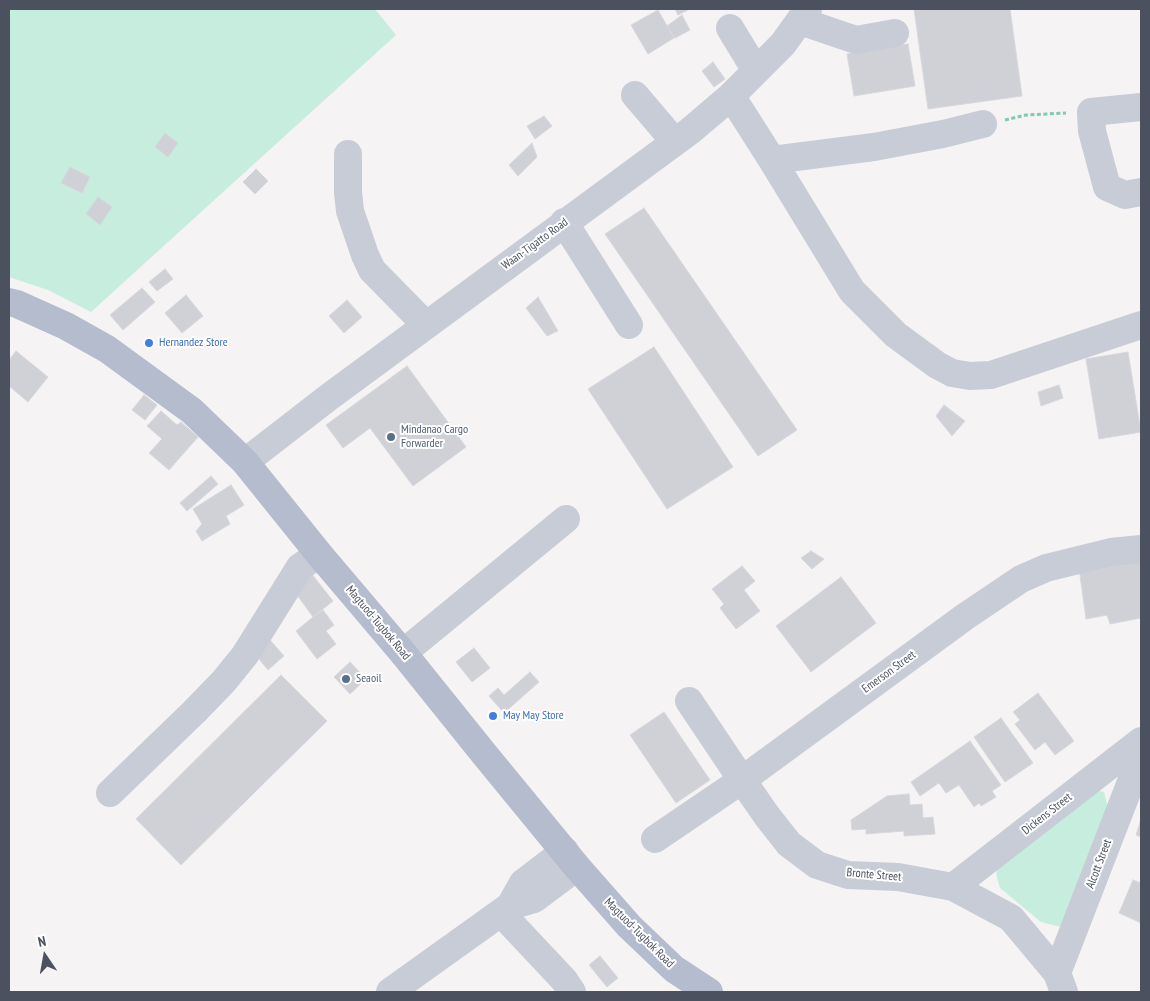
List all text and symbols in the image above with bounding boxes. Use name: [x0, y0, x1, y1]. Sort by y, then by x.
street label: Waan-Tigatto Road: [499, 215, 571, 273]
place label: Hernandez Store: [159, 336, 228, 350]
marker: Hernandez Store: [143, 337, 155, 349]
place label: Mindanao Cargo Forwarder: [401, 423, 468, 451]
marker: Mindanao Cargo Forwarder: [385, 431, 397, 443]
street label: Magtuod-Tugbok Road: [343, 583, 413, 663]
street label: Emerson Street: [859, 648, 919, 696]
place label: Seaoil: [356, 672, 381, 686]
marker: Seaoil: [340, 673, 352, 685]
place label: May May Store: [503, 709, 564, 723]
marker: May May Store: [487, 710, 499, 722]
street label: Dickens Street: [1019, 790, 1075, 838]
street label: Alcott Street: [1083, 837, 1115, 891]
street label: Bronte Street: [846, 865, 902, 885]
street label: Magtuod-Tugbok Road: [601, 895, 677, 971]
north arrow: [20, 931, 70, 981]
text: N: [36, 932, 47, 951]

